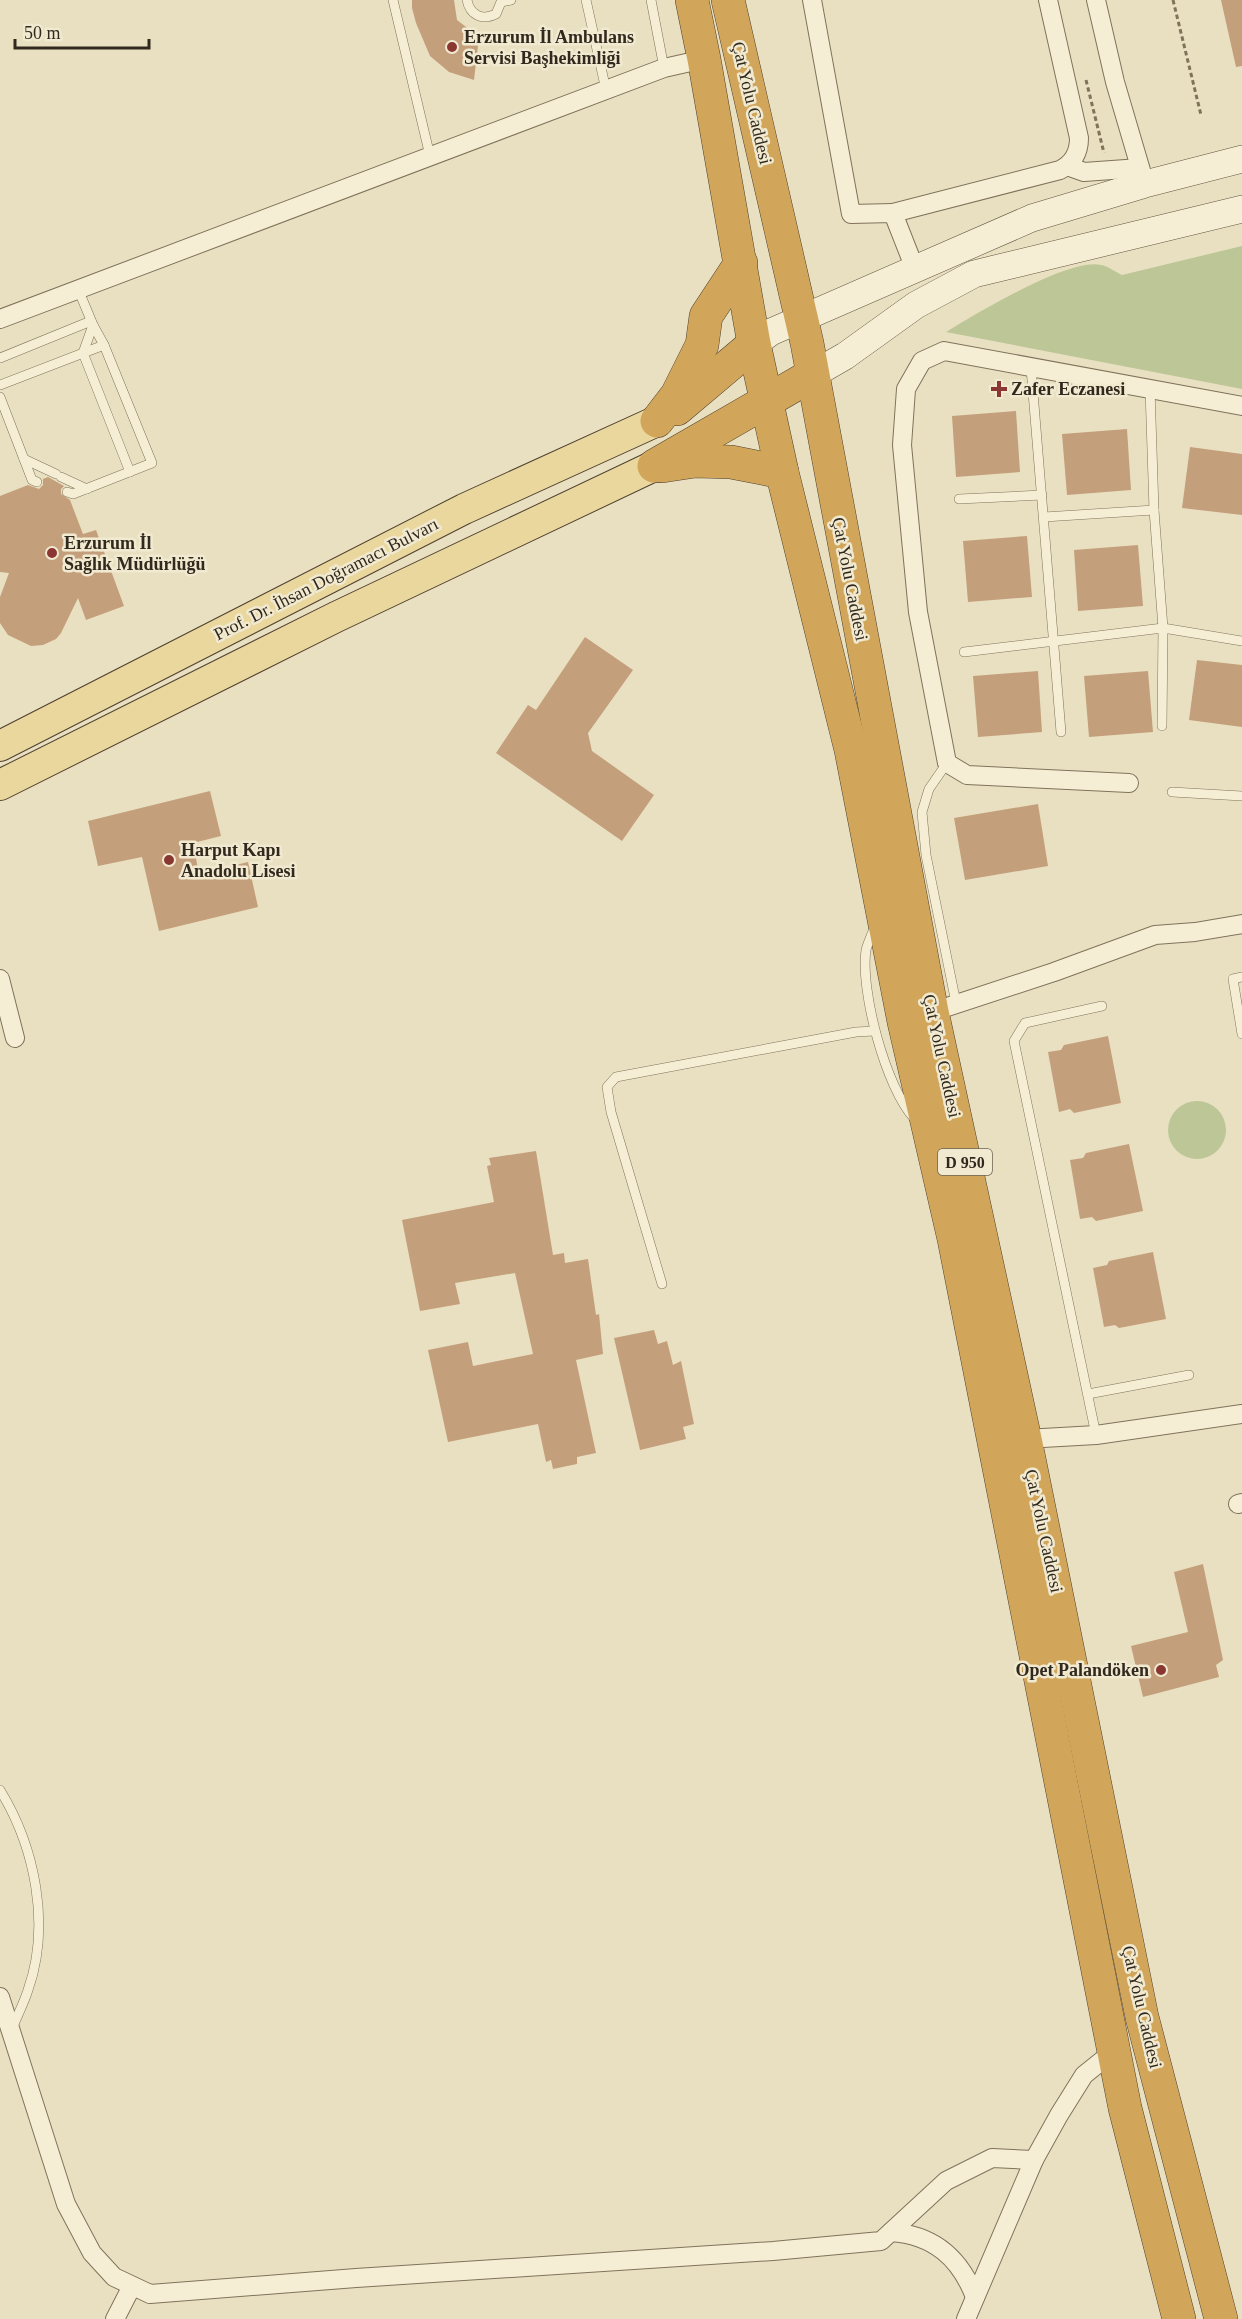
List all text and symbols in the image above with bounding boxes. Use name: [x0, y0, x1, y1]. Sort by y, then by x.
scale bar: [15, 12, 148, 50]
text: 50 m: [24, 23, 61, 43]
place label: Erzurum İl Ambulans Servisi Başhekimliği: [464, 27, 634, 68]
marker: Erzurum İl Ambulans Servisi Başhekimliği: [445, 40, 459, 54]
street label: Çat Yolu Caddesi: [728, 40, 776, 166]
place label: Zafer Eczanesi: [1011, 379, 1125, 399]
marker: Zafer Eczanesi: [992, 382, 1006, 396]
street label: Prof. Dr. İhsan Doğramacı Bulvarı: [211, 514, 441, 644]
street label: Çat Yolu Caddesi: [828, 515, 872, 643]
place label: Erzurum İl Sağlık Müdürlüğü: [64, 533, 206, 574]
marker: Erzurum İl Sağlık Müdürlüğü: [45, 546, 59, 560]
place label: Harput Kapı Anadolu Lisesi: [181, 840, 296, 881]
marker: Harput Kapı Anadolu Lisesi: [162, 853, 176, 867]
street label: Çat Yolu Caddesi: [919, 993, 965, 1119]
road number: D 950: [938, 1149, 992, 1175]
street label: Çat Yolu Caddesi: [1021, 1468, 1067, 1594]
place label: Opet Palandöken: [1015, 1660, 1149, 1680]
marker: Opet Palandöken: [1154, 1663, 1168, 1677]
street label: Çat Yolu Caddesi: [1118, 1944, 1166, 2070]

